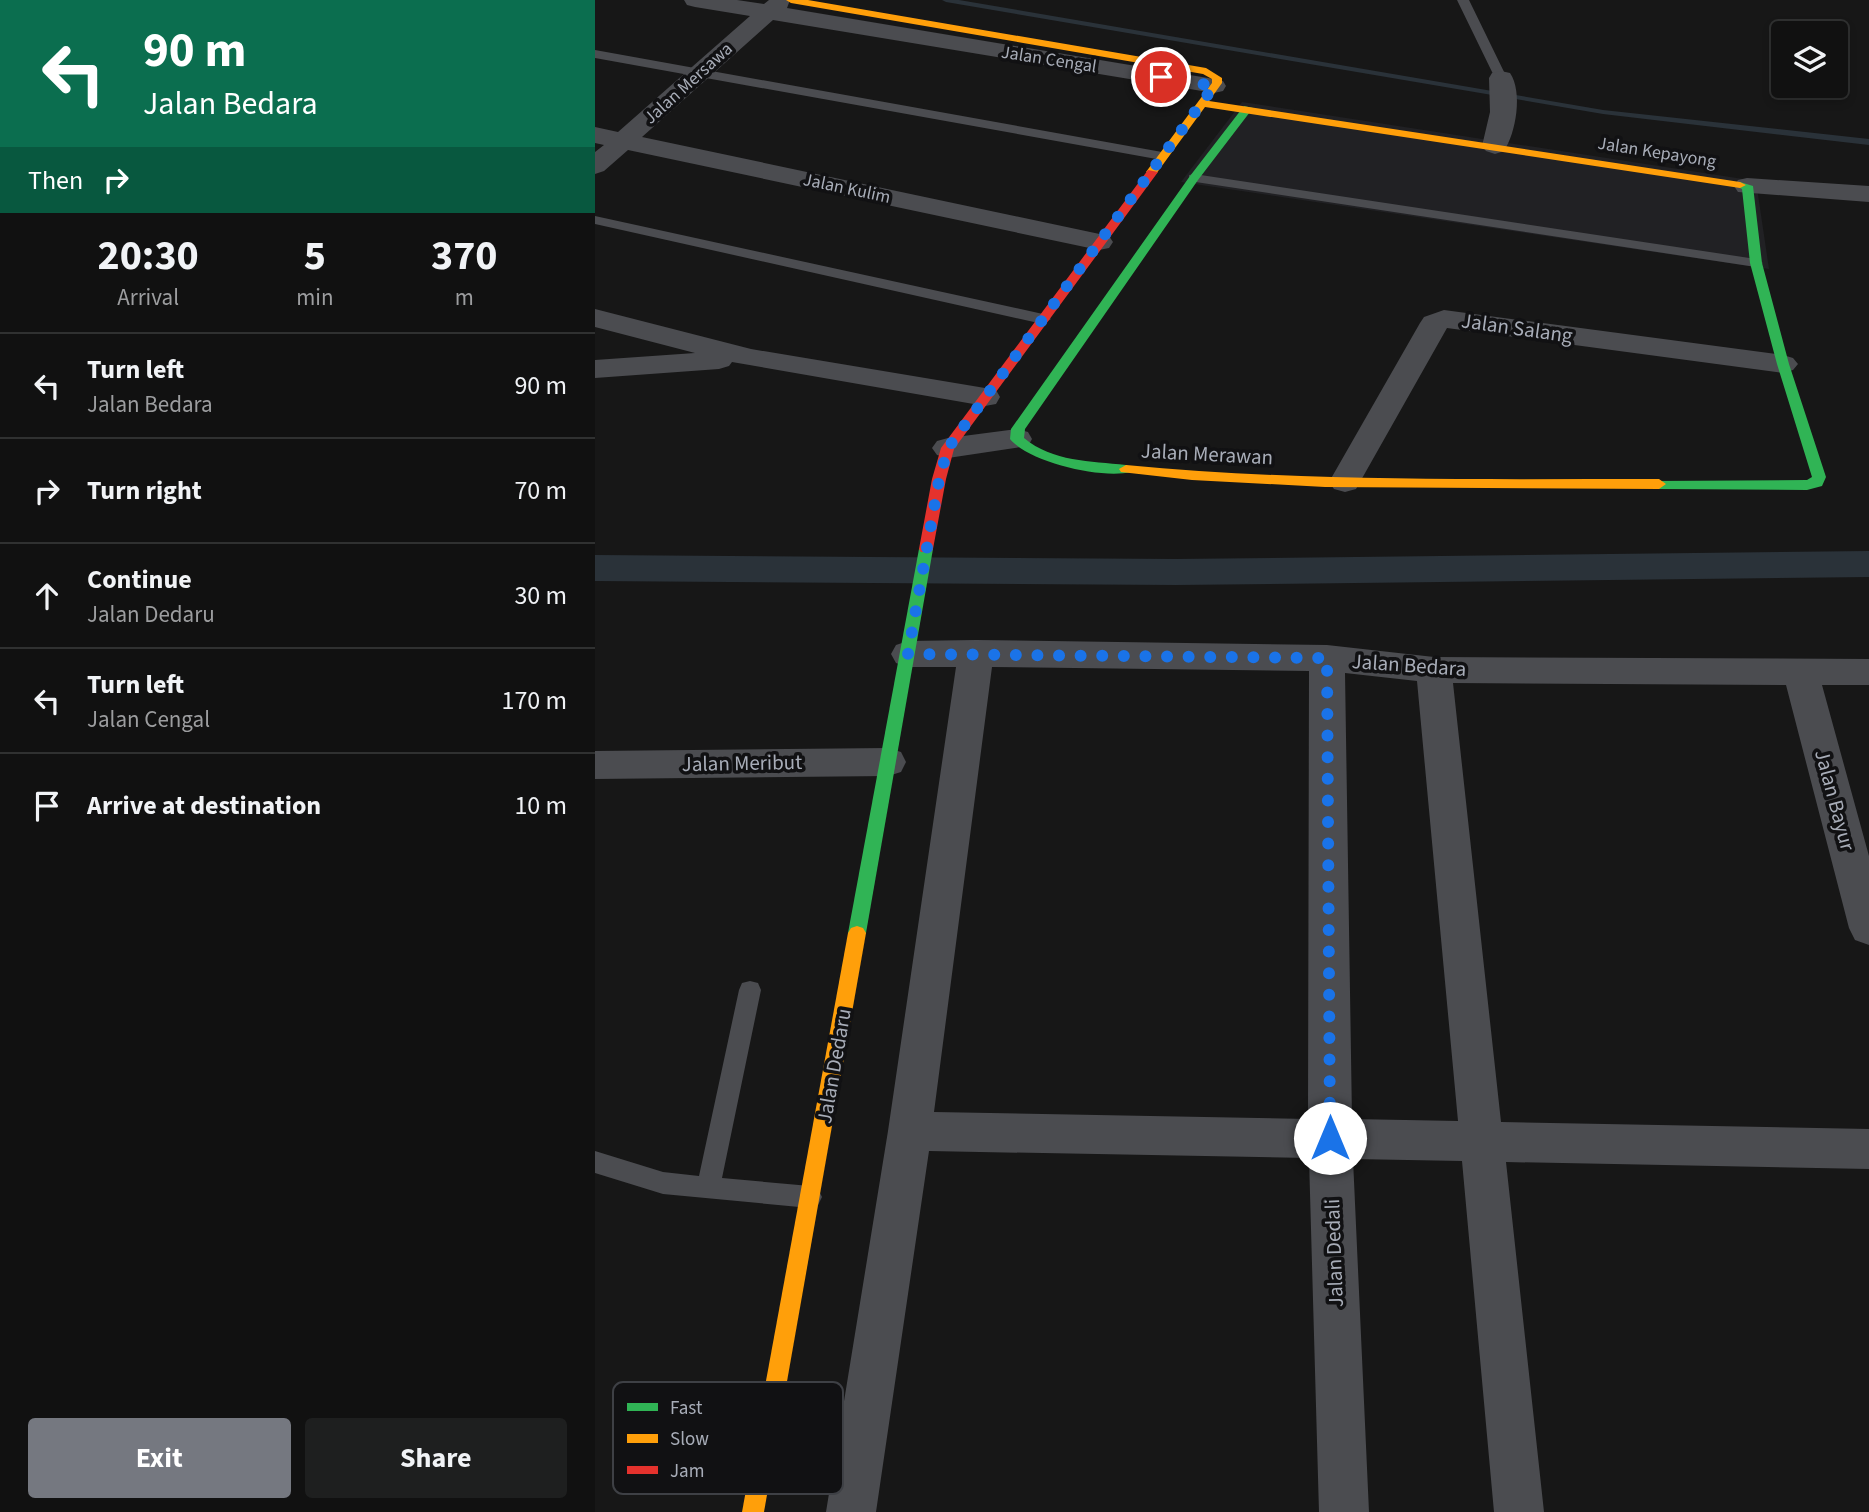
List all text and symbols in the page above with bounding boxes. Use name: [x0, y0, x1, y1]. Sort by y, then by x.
text: 90 m: [143, 16, 247, 86]
map controls: [1771, 21, 1848, 98]
button: layers: [1771, 21, 1848, 98]
icon: left: [28, 28, 119, 119]
street label: Jalan Mersawa: [639, 37, 738, 130]
street label: Jalan Cengal: [999, 40, 1098, 79]
pin: [1131, 47, 1191, 107]
icon: arrive: [1142, 58, 1180, 96]
text: Jalan Bedara: [143, 81, 318, 127]
street label: Jalan Kepayong: [1596, 131, 1718, 174]
icon: right: [97, 161, 135, 199]
text: Then: [28, 162, 83, 199]
street label: Jalan Kulim: [801, 167, 893, 210]
text: 20:30: [97, 226, 199, 286]
text: 5: [304, 226, 326, 286]
text: 370: [431, 226, 498, 286]
text: Arrival: [117, 281, 179, 314]
text: min: [296, 281, 334, 314]
text: m: [455, 281, 474, 314]
street label: Jalan Salang: [1459, 305, 1575, 351]
text: Turn left: [87, 351, 184, 388]
icon: left: [28, 367, 66, 405]
text: 90 m: [514, 367, 567, 404]
text: Jalan Bedara: [87, 388, 213, 421]
street label: Jalan Merawan: [1140, 436, 1274, 472]
icon: right: [28, 472, 66, 510]
text: Turn right: [87, 472, 202, 509]
text: 70 m: [514, 472, 567, 509]
text: Continue: [87, 561, 192, 598]
icon: ahead: [28, 577, 66, 615]
text: 30 m: [514, 577, 567, 614]
text: Jalan Dedaru: [87, 598, 215, 631]
street label: Jalan Bedara: [1351, 646, 1467, 684]
text: Turn left: [87, 666, 184, 703]
icon: left: [28, 682, 66, 720]
text: 170 m: [501, 682, 567, 719]
text: Jalan Cengal: [87, 703, 210, 736]
street label: Jalan Bayur: [1807, 746, 1863, 855]
street label: Jalan Meribut: [681, 747, 803, 779]
icon: arrive: [28, 787, 66, 825]
text: Arrive at destination: [87, 787, 321, 824]
text: 10 m: [514, 787, 567, 824]
street label: Jalan Dedaru: [809, 1006, 859, 1126]
position arrow: [1293, 1101, 1367, 1175]
street label: Jalan Dedali: [1317, 1198, 1351, 1308]
legend: [613, 1382, 843, 1494]
text: Fast: [670, 1395, 703, 1422]
button: Exit: [28, 1418, 291, 1498]
button: Share: [305, 1418, 567, 1498]
text: Slow: [670, 1426, 709, 1453]
text: Jam: [670, 1458, 704, 1485]

